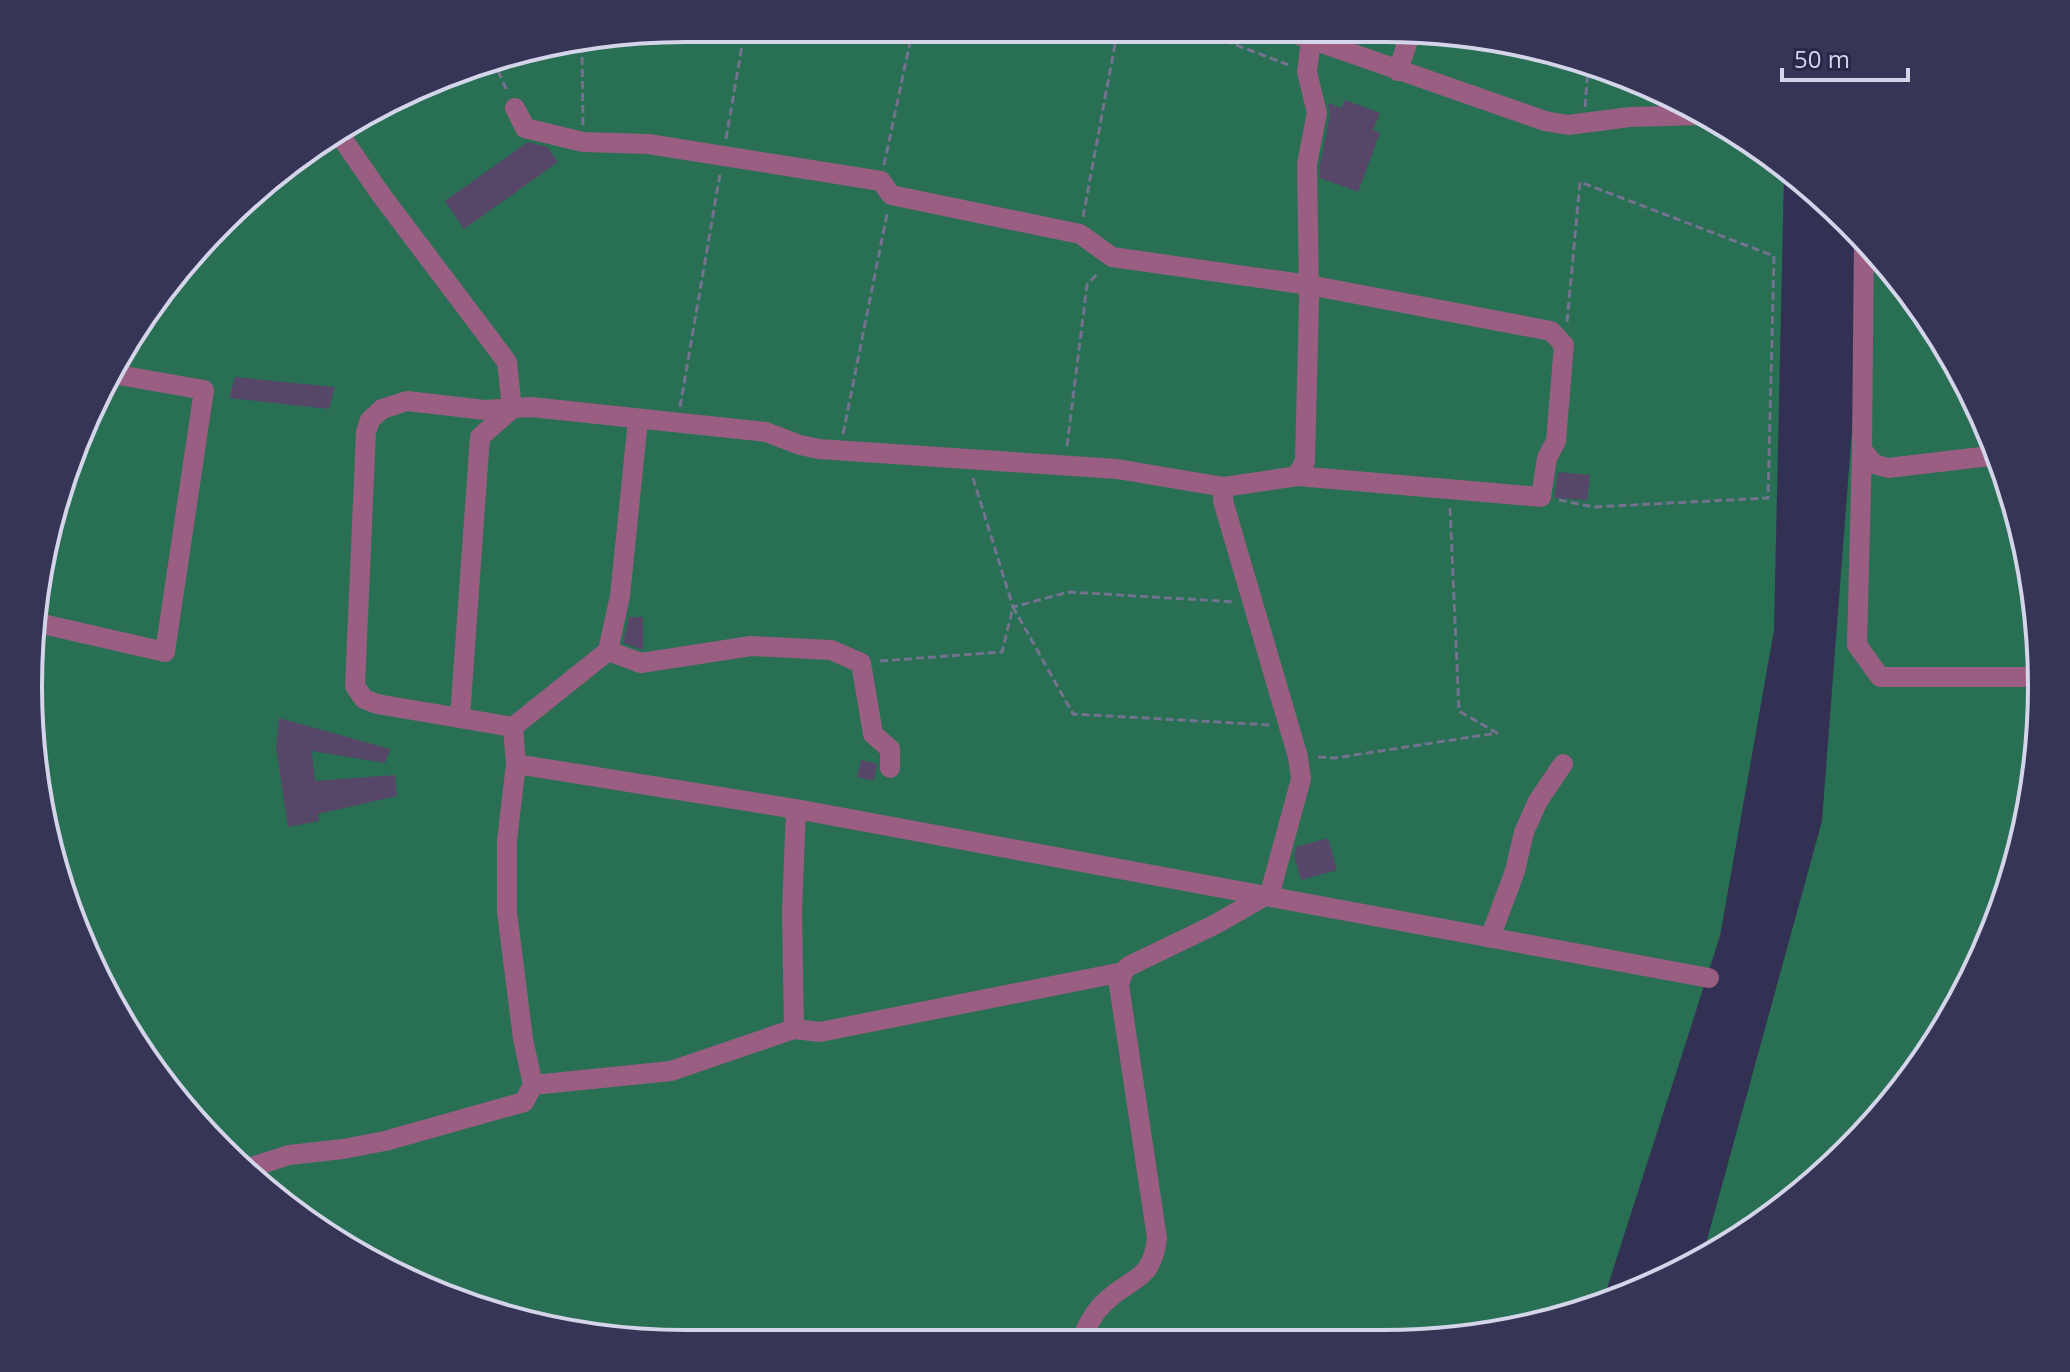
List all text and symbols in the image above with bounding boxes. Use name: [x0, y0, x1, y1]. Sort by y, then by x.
scale bar: [1782, 32, 1908, 82]
text: 50 m: [1794, 42, 1850, 75]

